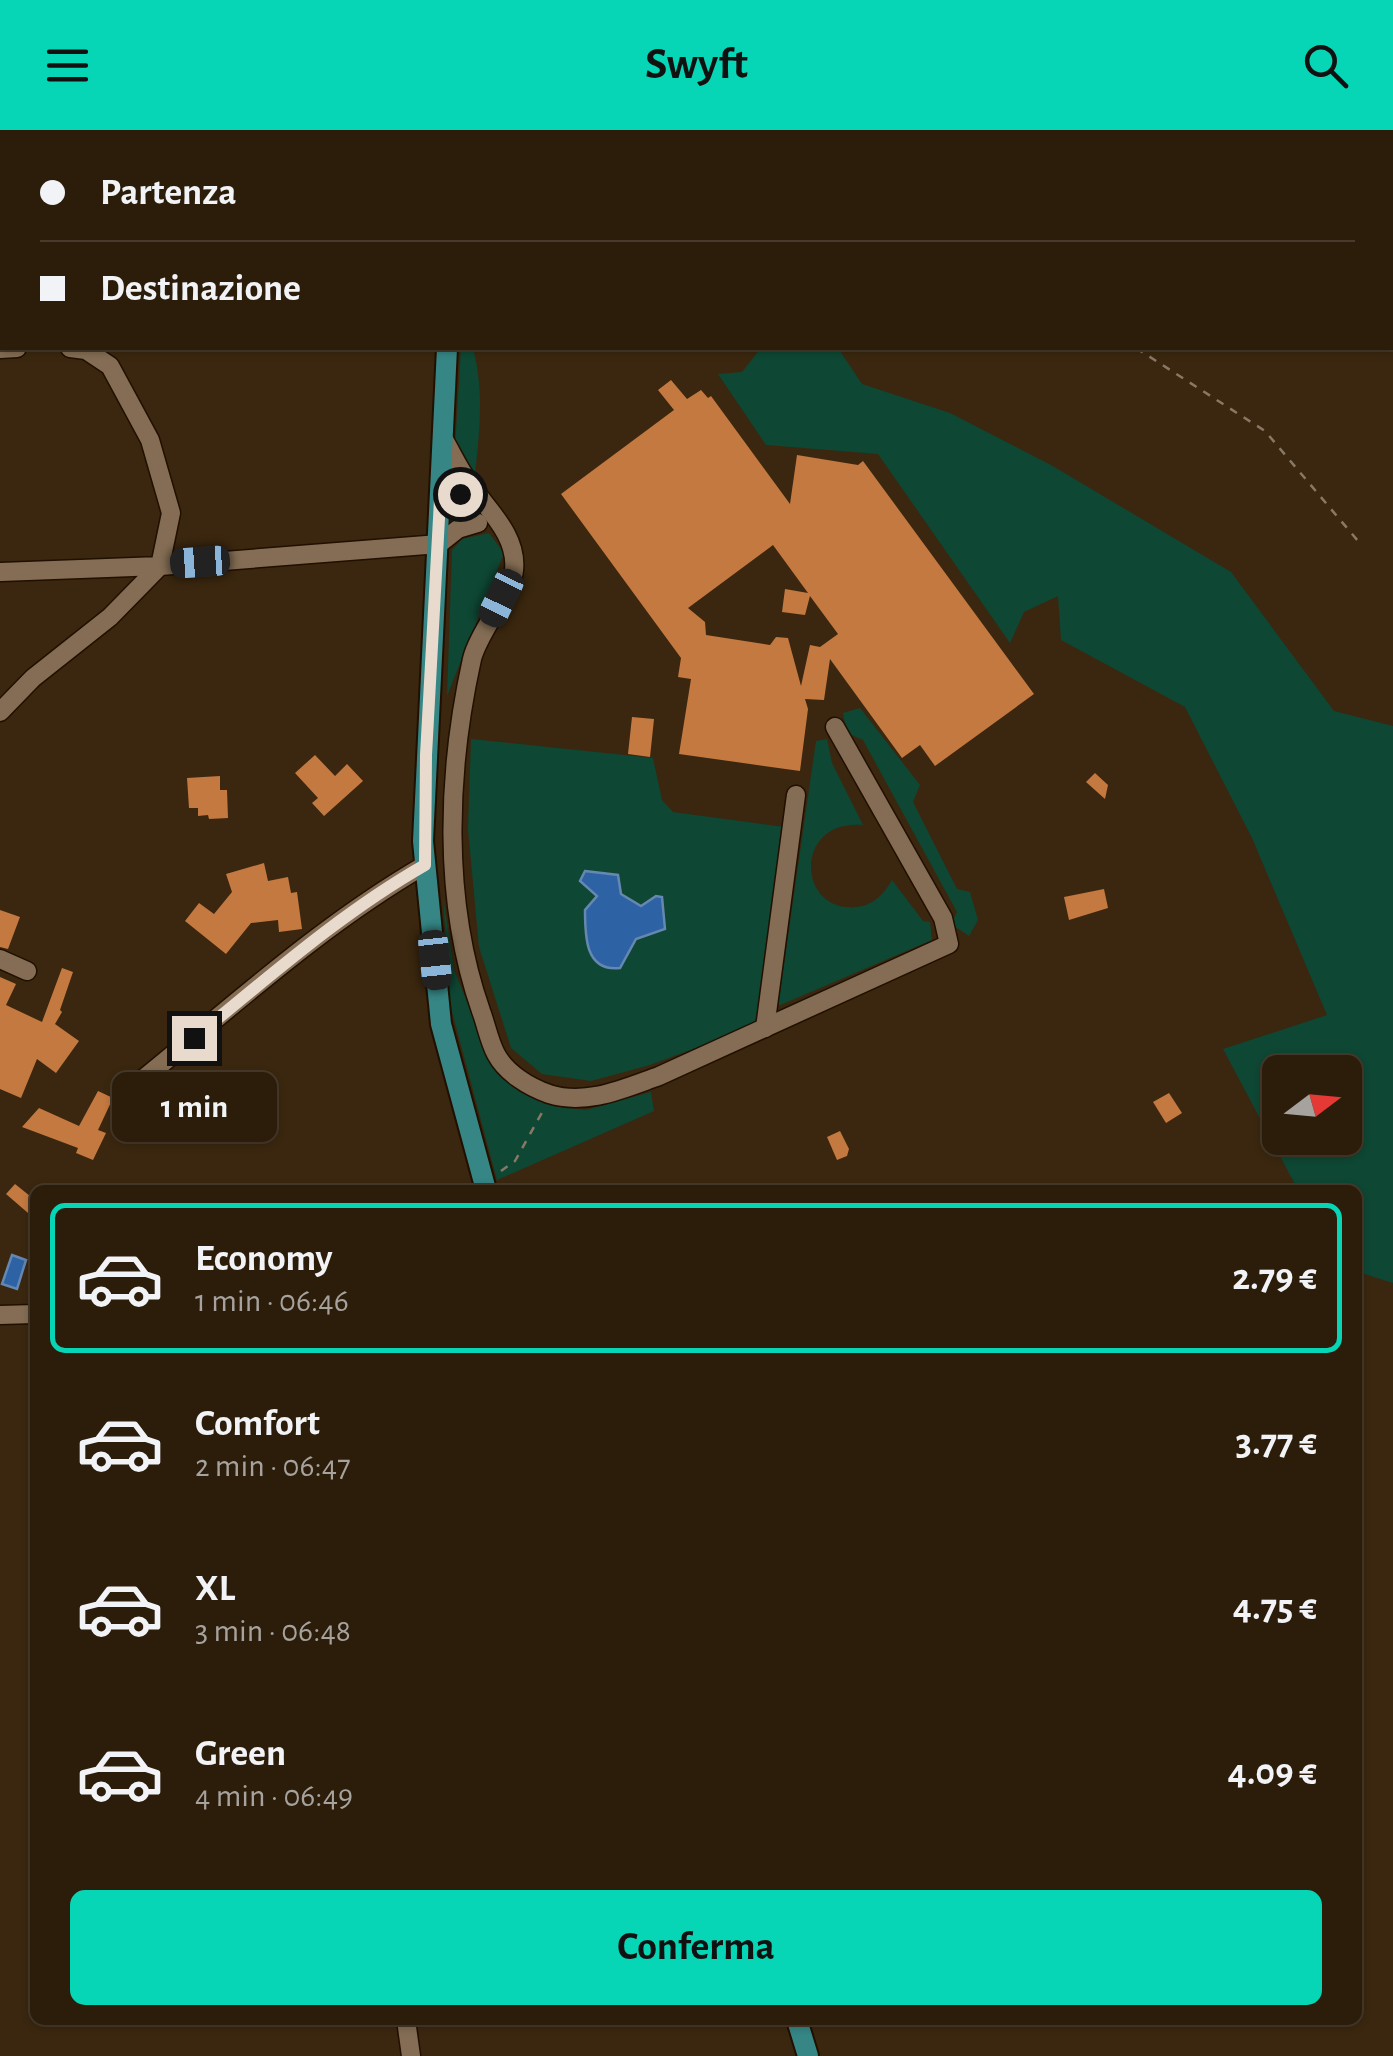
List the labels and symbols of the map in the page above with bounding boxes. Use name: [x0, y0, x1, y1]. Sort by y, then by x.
route start: [438, 472, 483, 517]
car: [169, 545, 231, 579]
car: [474, 564, 528, 632]
car: [417, 929, 453, 991]
route end: [172, 1016, 217, 1061]
north arrow: [1262, 1055, 1362, 1155]
callout: 1 min: [111, 1073, 276, 1143]

